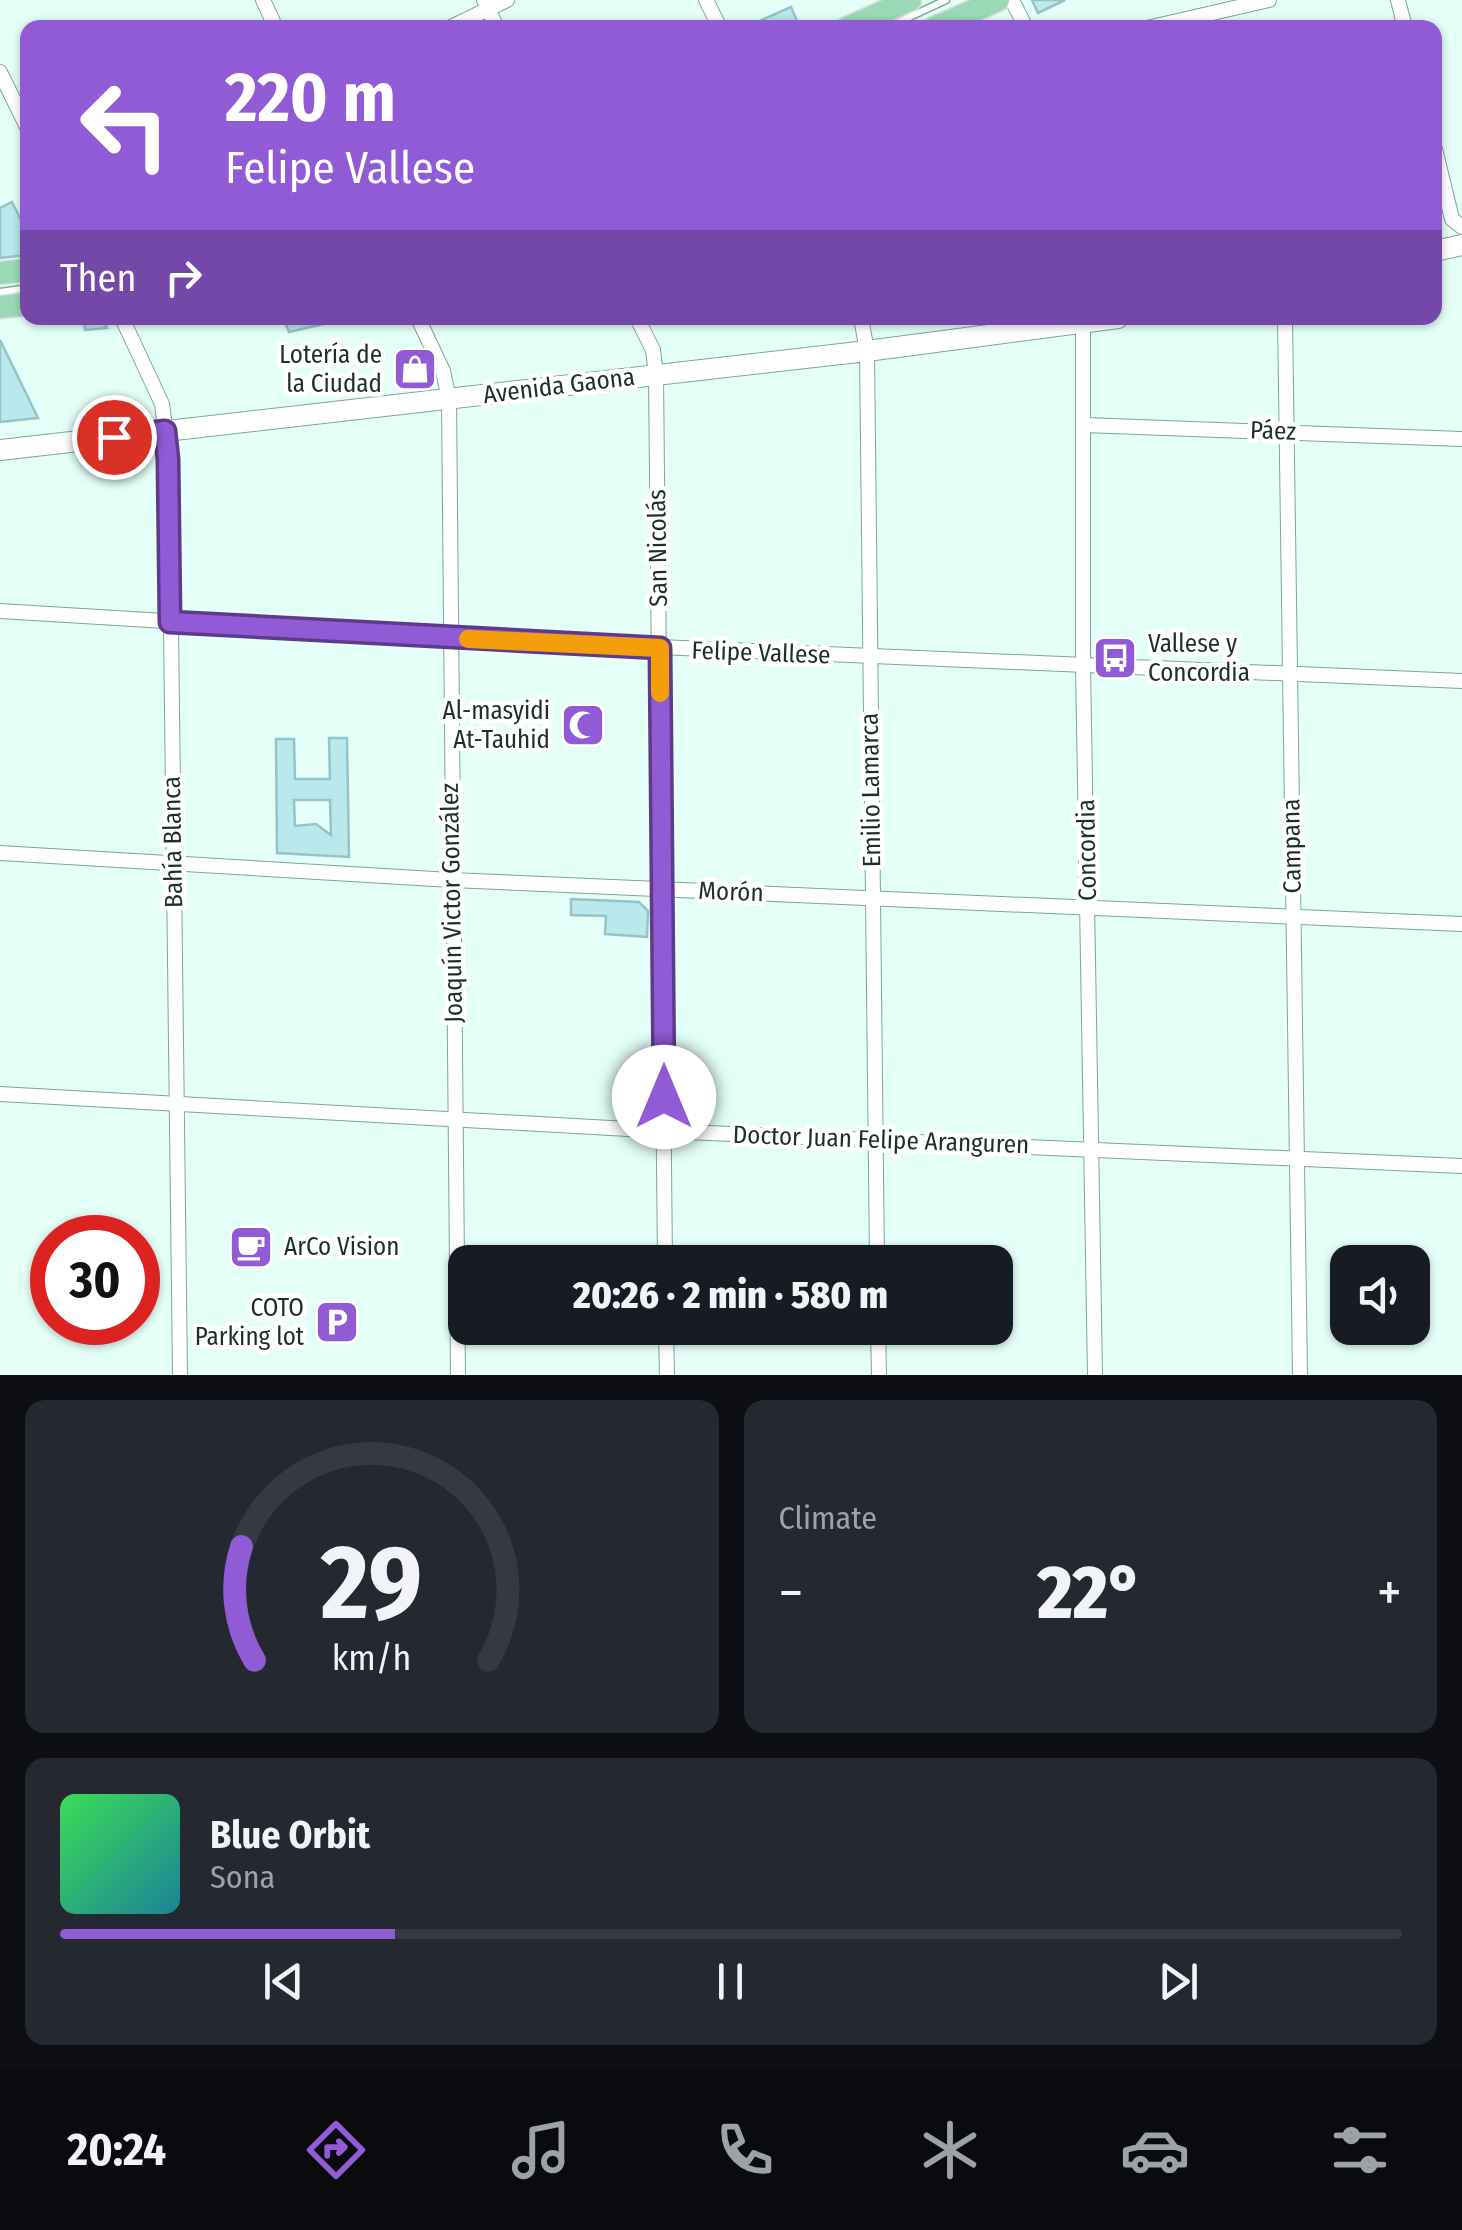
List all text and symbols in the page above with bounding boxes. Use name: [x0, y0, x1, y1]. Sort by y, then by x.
text: 220 m: [225, 56, 396, 140]
icon: left: [60, 60, 190, 190]
text: Felipe Vallese: [225, 141, 475, 195]
icon: right: [156, 250, 211, 305]
text: Then: [60, 255, 136, 301]
place label: Lotería de la Ciudad: [279, 340, 382, 399]
shop icon: Lotería de la Ciudad: [392, 346, 438, 392]
street label: Avenida Gaona: [481, 362, 637, 410]
pin: [72, 395, 157, 480]
icon: arrive: [87, 410, 142, 465]
street label: Páez: [1249, 415, 1297, 447]
street label: San Nicolás: [642, 489, 674, 607]
place label: Vallese y Concordia: [1148, 629, 1250, 688]
bus stop icon: Vallese y Concordia: [1092, 635, 1138, 681]
street label: Felipe Vallese: [691, 636, 831, 670]
place label: Al-masyidi At-Tauhid: [442, 696, 550, 755]
mosque icon: Al-masyidi At-Tauhid: [560, 702, 606, 748]
street label: Emilio Lamarca: [855, 713, 887, 867]
street label: Bahía Blanca: [157, 776, 189, 908]
street label: Joaquín Victor González: [435, 783, 469, 1023]
street label: Campana: [1276, 798, 1308, 894]
street label: Concordia: [1071, 799, 1103, 901]
street label: Morón: [698, 876, 764, 908]
position arrow: [612, 1045, 716, 1149]
street label: Doctor Juan Felipe Aranguren: [732, 1120, 1030, 1160]
speed limit sign: 30: [30, 1215, 160, 1345]
cafe icon: ArCo Vision: [228, 1224, 274, 1270]
place label: ArCo Vision: [284, 1232, 399, 1262]
map controls: [1330, 1245, 1430, 1345]
button: sound: [1330, 1245, 1430, 1345]
text: 20:26 · 2 min · 580 m: [573, 1272, 888, 1318]
place label: COTO Parking lot: [195, 1293, 305, 1352]
parking icon: COTO Parking lot: [314, 1299, 360, 1345]
text: Climate: [779, 1499, 877, 1537]
text: 29: [320, 1521, 422, 1646]
text: 22°: [1037, 1548, 1143, 1638]
text: −: [779, 1560, 803, 1626]
text: +: [1377, 1560, 1402, 1626]
text: km/h: [332, 1637, 412, 1679]
text: Blue Orbit: [210, 1812, 370, 1858]
text: Sona: [210, 1858, 275, 1896]
icon: previous: [256, 1954, 311, 2009]
icon: pause: [703, 1954, 758, 2009]
icon: next: [1151, 1954, 1206, 2009]
icon: directions: [301, 2115, 371, 2185]
icon: music: [506, 2115, 576, 2185]
icon: phone: [710, 2115, 780, 2185]
icon: climate: [915, 2115, 985, 2185]
icon: car: [1120, 2115, 1190, 2185]
icon: filters: [1325, 2115, 1395, 2185]
text: 20:24: [67, 2123, 166, 2177]

